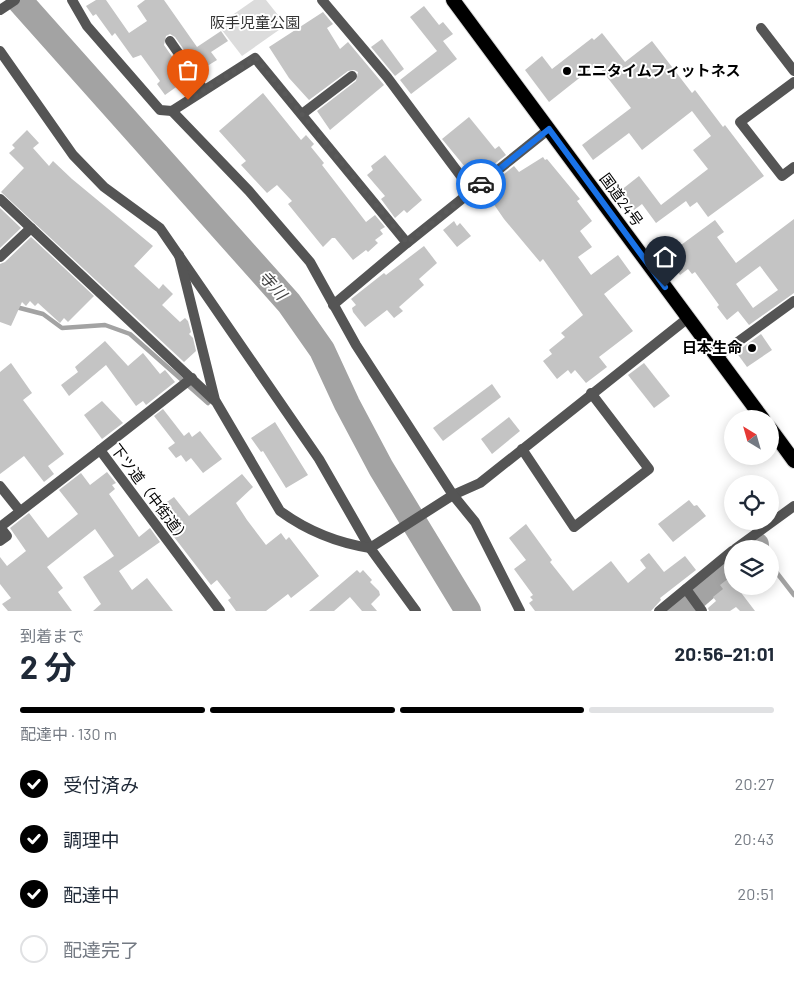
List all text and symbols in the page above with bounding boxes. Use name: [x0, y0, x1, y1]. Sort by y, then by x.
park label: 阪手児童公園: [210, 13, 300, 31]
pin: [167, 49, 209, 100]
icon: bag: [174, 56, 202, 84]
place label: エニタイムフィットネス: [577, 61, 741, 79]
marker: エニタイムフィットネス: [561, 65, 573, 77]
courier: [456, 159, 506, 209]
street label: 国道24号: [597, 169, 647, 230]
icon: car: [467, 170, 495, 198]
pin: [644, 236, 686, 287]
icon: home: [651, 243, 679, 271]
water label: 寺川: [256, 266, 292, 304]
place label: 日本生命: [682, 338, 743, 356]
marker: 日本生命: [746, 342, 758, 354]
north arrow: [724, 410, 779, 465]
map controls: [724, 410, 779, 595]
street label: 下ツ道（中街道）: [107, 440, 194, 547]
button: locate: [724, 475, 779, 530]
button: layers: [724, 540, 779, 595]
text: 到着まで: [20, 626, 84, 645]
text: 20:56–21:01: [675, 642, 774, 665]
text: 2 分: [20, 647, 76, 685]
text: 配達中 · 130 m: [20, 724, 117, 743]
icon: check: [20, 770, 48, 798]
text: 受付済み: [63, 773, 139, 796]
text: 20:27: [735, 774, 774, 793]
icon: check: [20, 825, 48, 853]
text: 調理中: [63, 828, 120, 851]
text: 20:43: [734, 829, 774, 848]
icon: check: [20, 880, 48, 908]
text: 配達中: [63, 883, 120, 906]
text: 20:51: [738, 884, 774, 903]
text: 配達完了: [63, 938, 139, 961]

